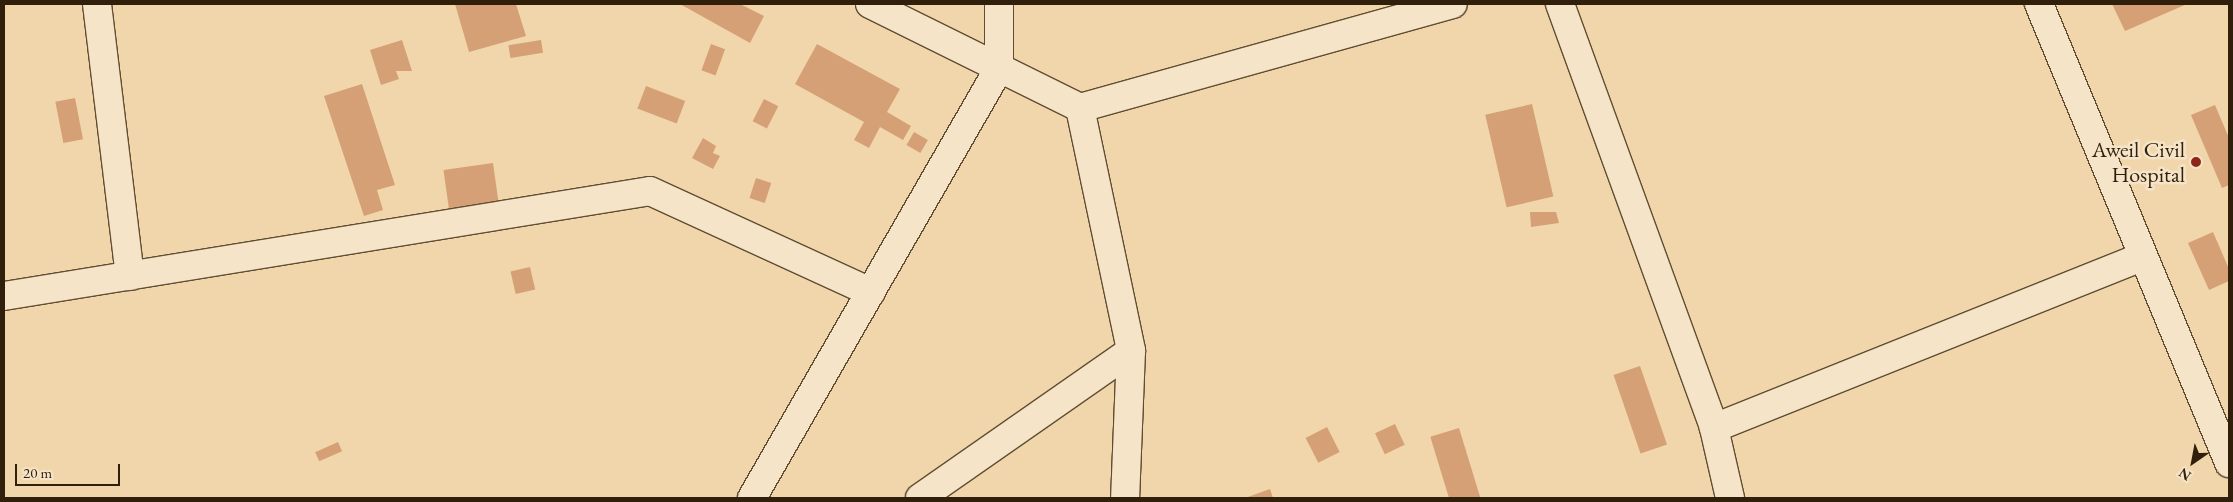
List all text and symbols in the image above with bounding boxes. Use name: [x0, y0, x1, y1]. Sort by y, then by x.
place label: Aweil Civil Hospital: [2092, 136, 2185, 188]
marker: Aweil Civil Hospital: [2189, 155, 2203, 169]
north arrow: [2168, 437, 2218, 487]
scale bar: [18, 454, 122, 486]
text: 20 m: [23, 463, 52, 482]
text: N: [2175, 464, 2194, 485]

